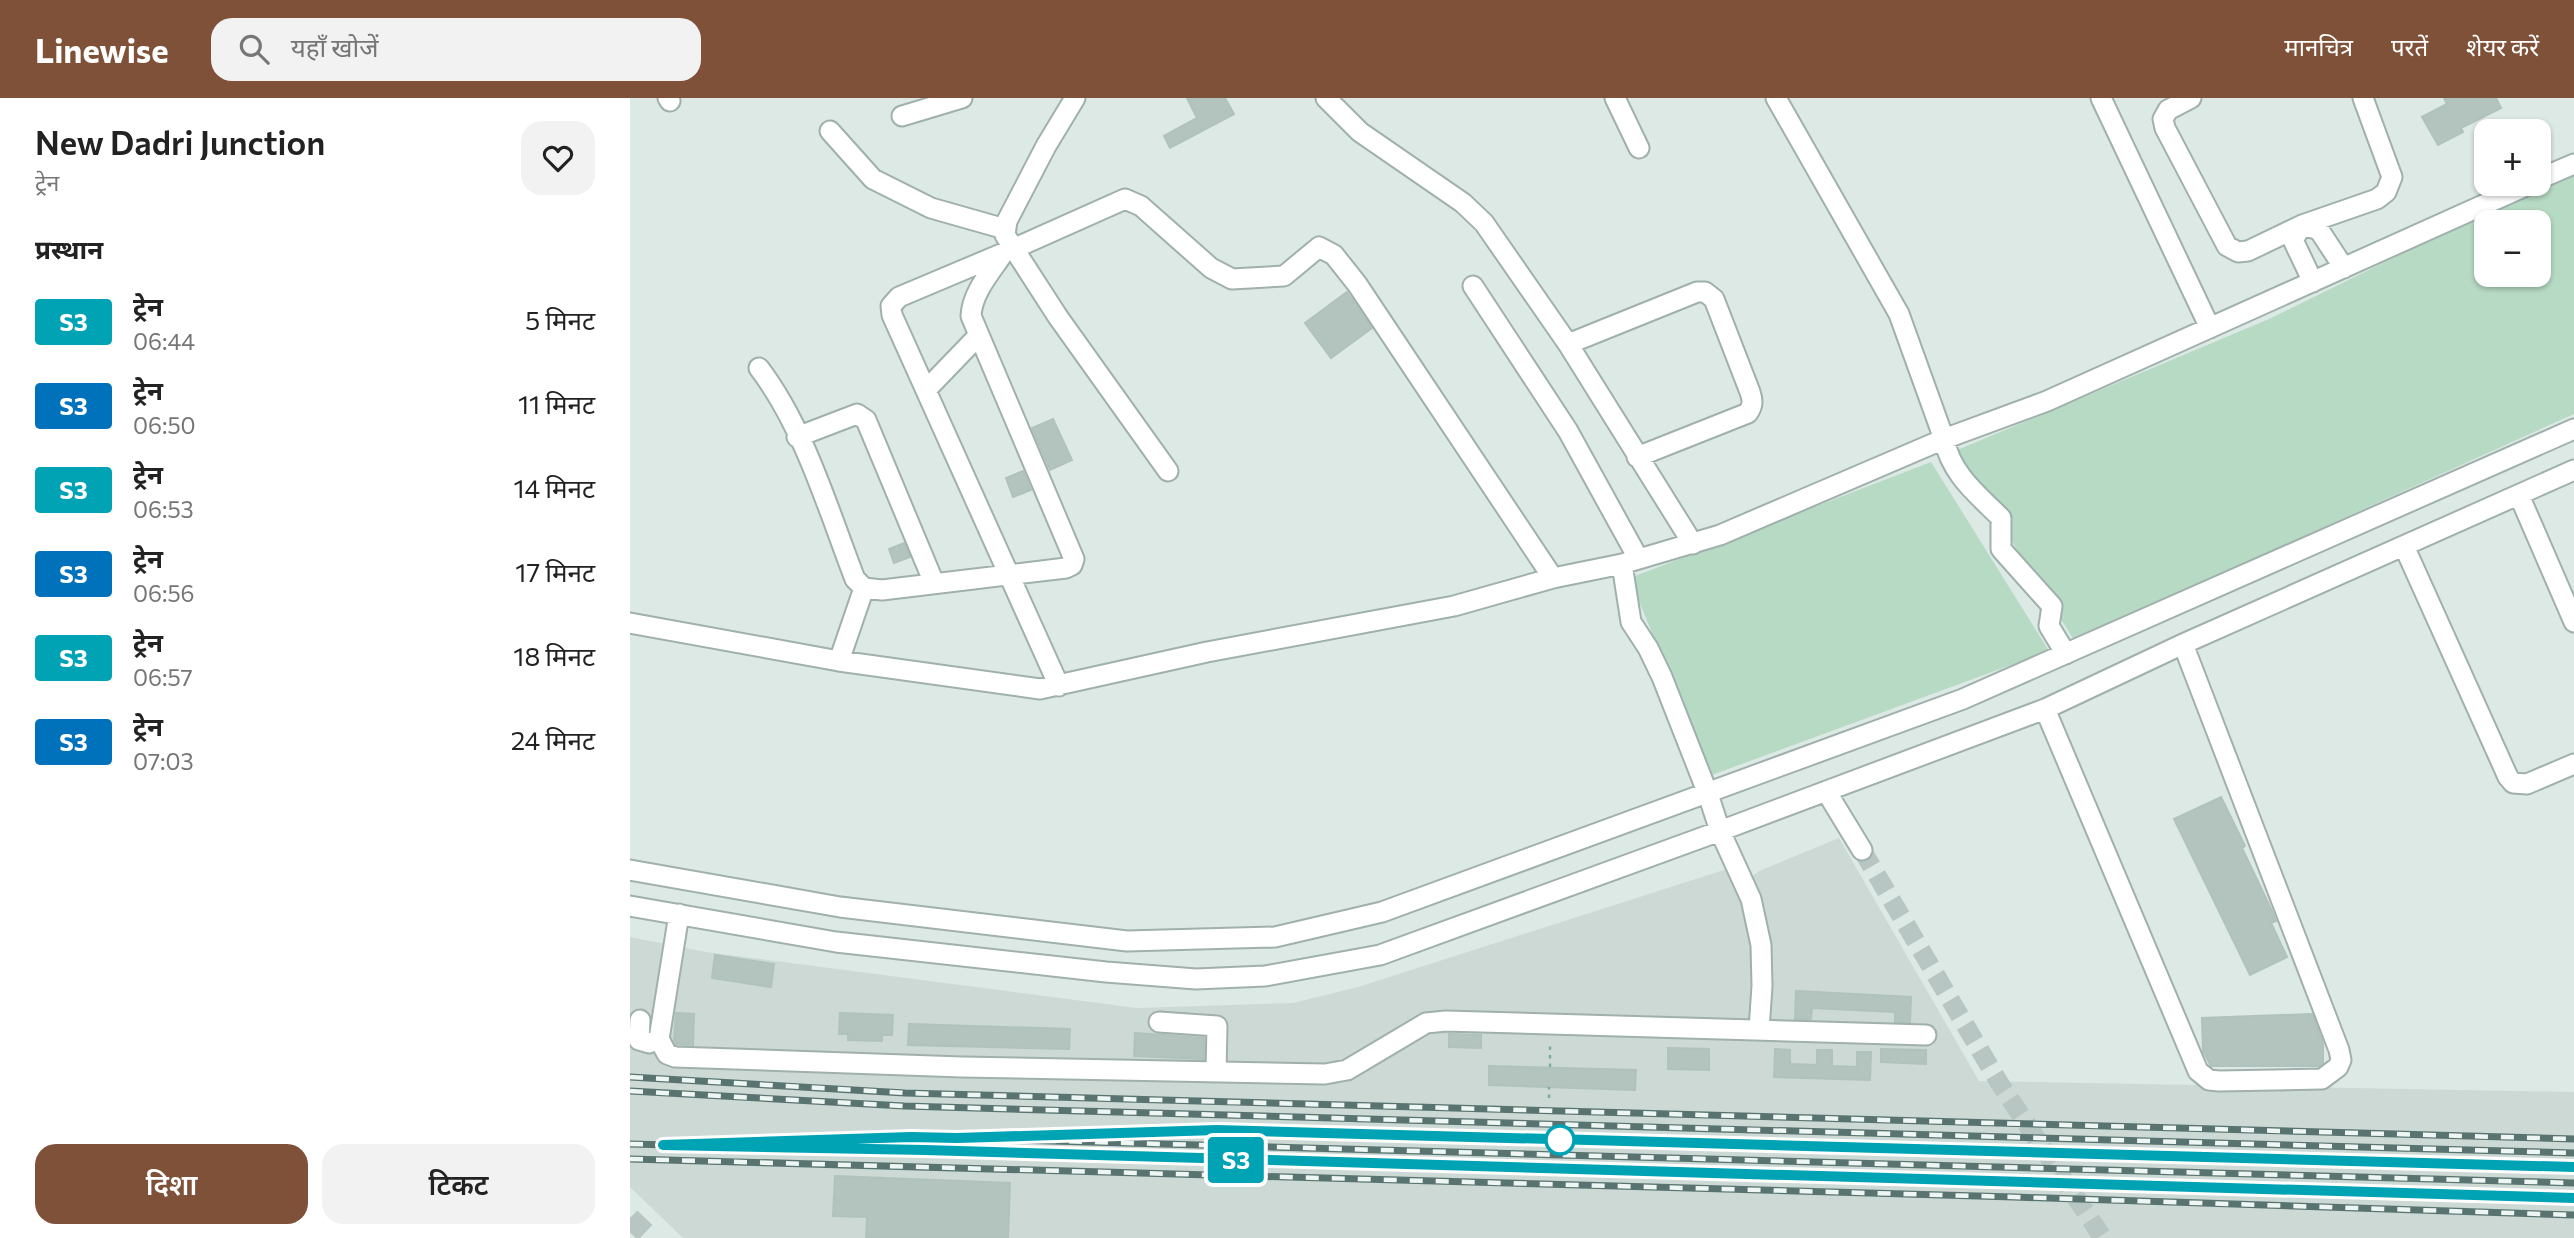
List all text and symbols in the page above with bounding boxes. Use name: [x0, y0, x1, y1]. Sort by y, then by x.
search box: [211, 18, 701, 81]
text: Linewise: [35, 29, 169, 70]
icon: search: [235, 30, 273, 68]
text: यहाँ खोजें: [291, 31, 379, 62]
text: मानचित्र: [2284, 32, 2353, 61]
text: परतें: [2391, 32, 2428, 61]
text: शेयर करें: [2466, 32, 2539, 61]
map controls: [2474, 119, 2551, 287]
button: +: [2474, 119, 2551, 196]
text: New Dadri Junction: [35, 121, 325, 162]
button: heart: [521, 121, 595, 195]
text: ट्रेन: [35, 168, 59, 196]
button: −: [2474, 210, 2551, 287]
text: प्रस्थान: [35, 233, 103, 264]
text: ट्रेन: [133, 290, 163, 321]
text: 5 मिनट: [525, 304, 595, 335]
text: S3: [59, 307, 88, 336]
text: 06:44: [133, 327, 195, 355]
text: ट्रेन: [133, 374, 163, 405]
text: 11 मिनट: [518, 388, 595, 419]
text: S3: [59, 391, 88, 420]
text: 06:50: [133, 411, 196, 439]
text: ट्रेन: [133, 458, 163, 489]
text: 14 मिनट: [513, 472, 595, 503]
text: S3: [59, 475, 88, 504]
text: 06:53: [133, 495, 194, 523]
text: ट्रेन: [133, 542, 163, 573]
text: 17 मिनट: [515, 556, 595, 587]
text: S3: [59, 559, 88, 588]
text: 06:56: [133, 579, 195, 607]
text: ट्रेन: [133, 626, 163, 657]
text: 18 मिनट: [513, 640, 595, 671]
text: S3: [59, 643, 88, 672]
text: 06:57: [133, 663, 193, 691]
text: ट्रेन: [133, 710, 163, 741]
text: 24 मिनट: [511, 724, 595, 755]
text: S3: [59, 727, 88, 756]
text: 07:03: [133, 747, 194, 775]
unlabelled marker: [1545, 1125, 1575, 1155]
line badge: S3: [1204, 1137, 1268, 1183]
button: दिशा: [35, 1144, 308, 1224]
button: टिकट: [322, 1144, 595, 1224]
text: S3: [1222, 1145, 1250, 1174]

